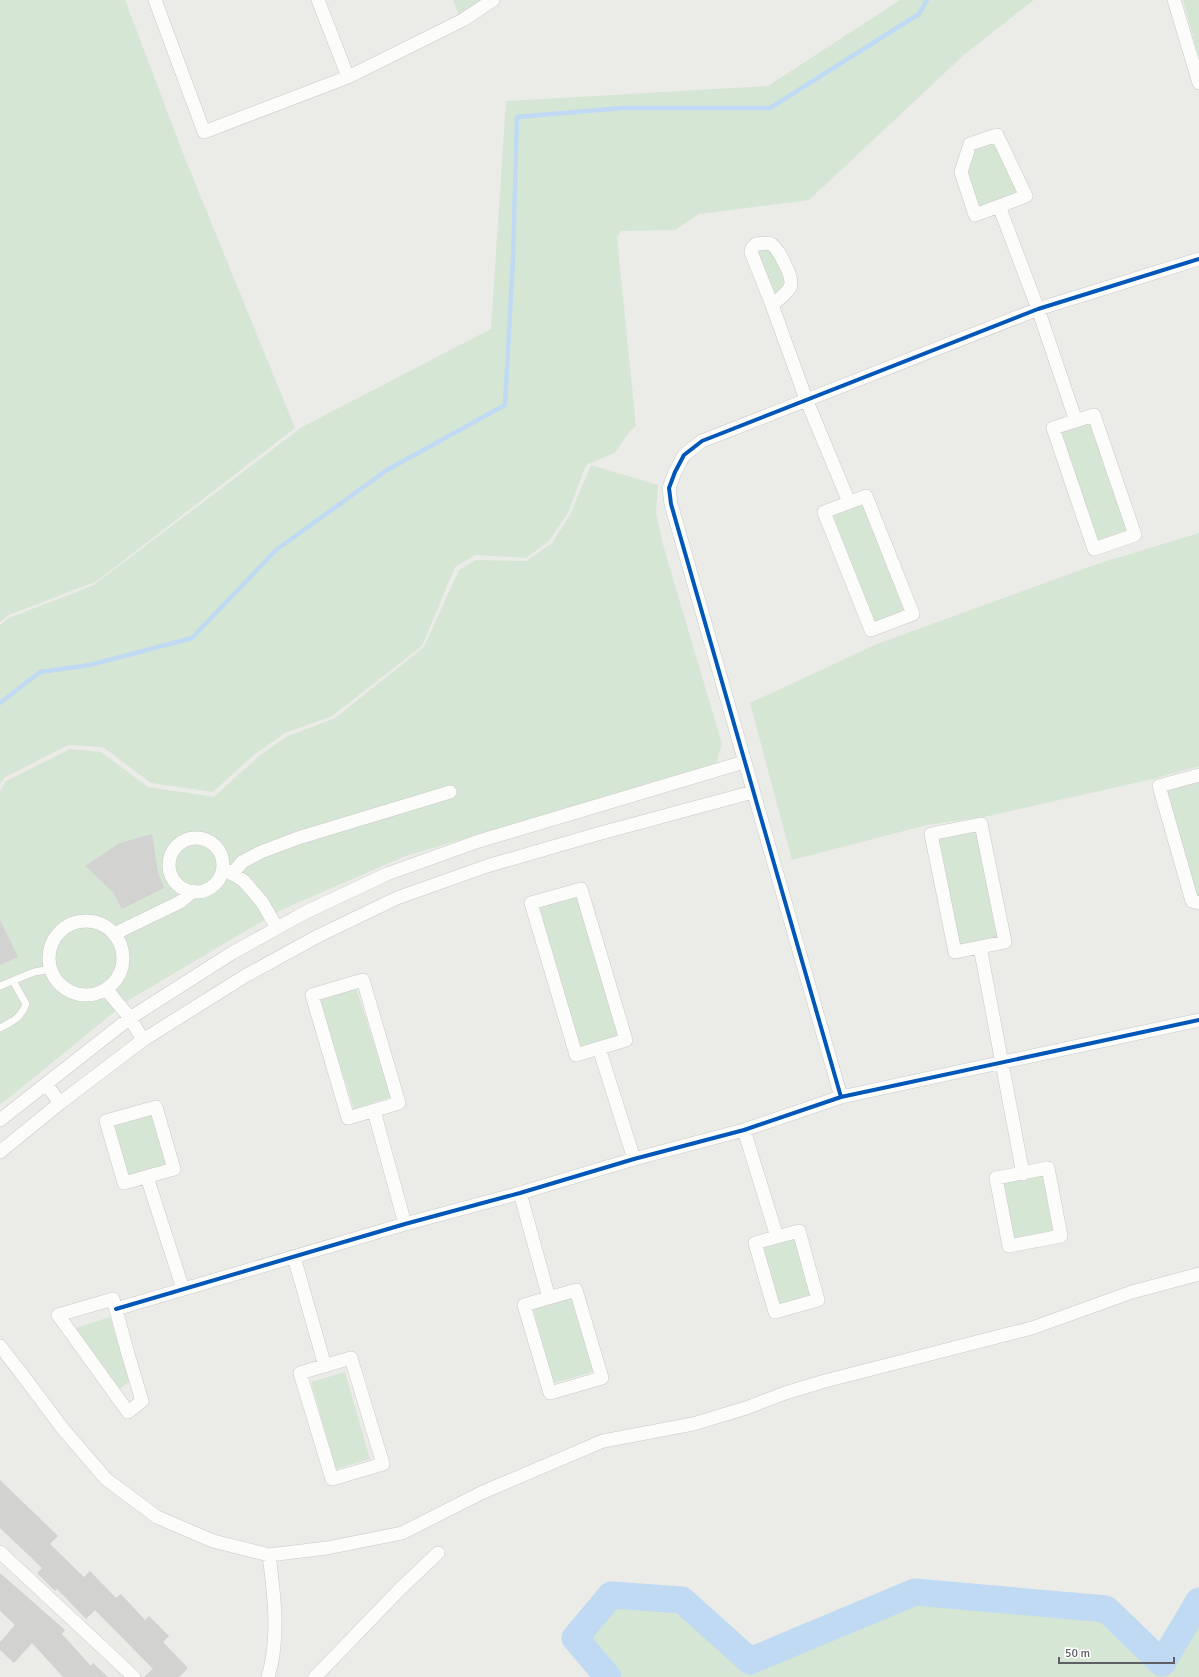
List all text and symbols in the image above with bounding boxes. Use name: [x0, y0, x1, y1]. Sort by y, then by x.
scale bar: [1059, 1639, 1174, 1665]
text: 50 m: [1065, 1646, 1090, 1661]

